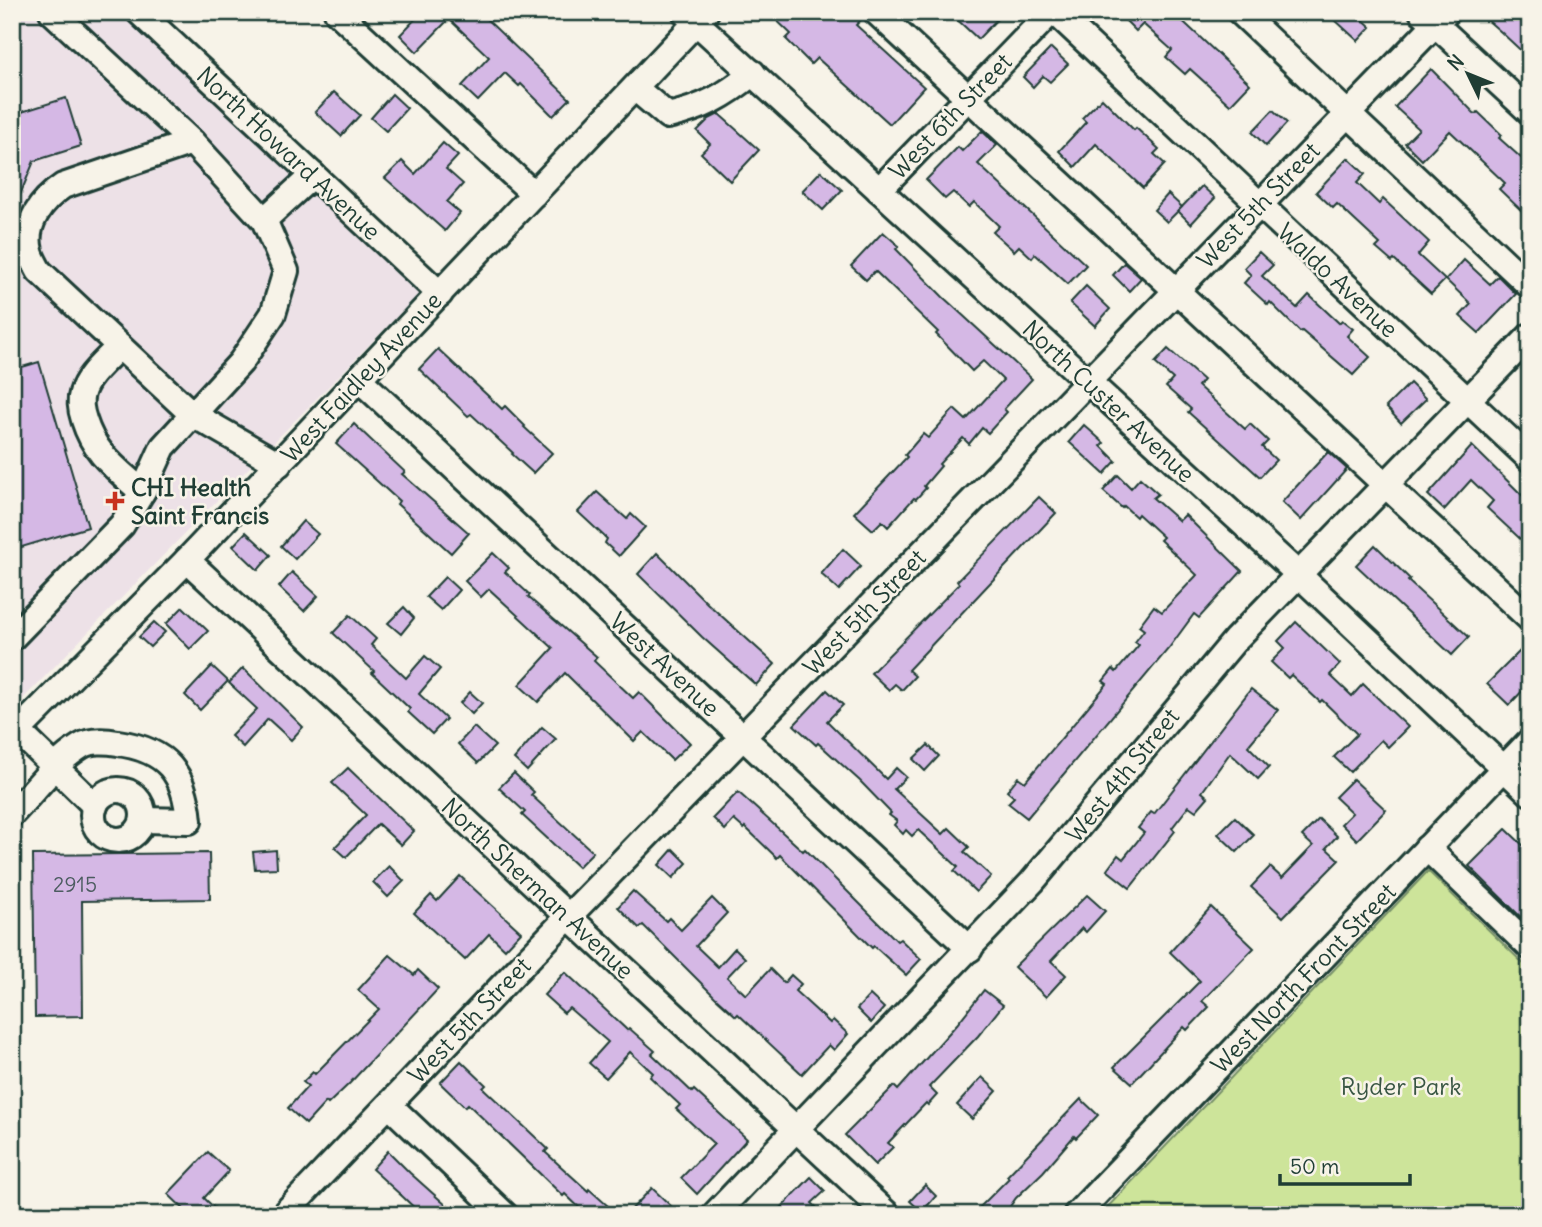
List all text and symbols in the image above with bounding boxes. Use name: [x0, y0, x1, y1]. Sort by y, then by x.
north arrow: [1434, 38, 1504, 108]
street label: West 6th Street: [882, 47, 1018, 185]
text: N: [1442, 49, 1469, 75]
street label: North Howard Avenue: [191, 60, 387, 246]
street label: West 5th Street: [1190, 136, 1326, 274]
street label: Waldo Avenue: [1272, 217, 1404, 343]
street label: West Faidley Avenue: [274, 285, 448, 469]
street label: North Custer Avenue: [1017, 314, 1201, 488]
place label: CHI Health Saint Francis: [131, 472, 269, 530]
marker: CHI Health Saint Francis: [105, 491, 125, 511]
street label: West 5th Street: [796, 543, 932, 681]
street label: West Avenue: [604, 606, 726, 722]
street label: West 4th Street: [1059, 702, 1185, 848]
street label: North Sherman Avenue: [436, 791, 640, 985]
house number: 2915: [53, 871, 97, 898]
street label: West North Front Street: [1204, 877, 1402, 1079]
street label: West 5th Street: [401, 951, 537, 1089]
park label: Ryder Park: [1341, 1071, 1461, 1101]
scale bar: [1280, 1143, 1409, 1187]
text: 50 m: [1290, 1153, 1339, 1180]

